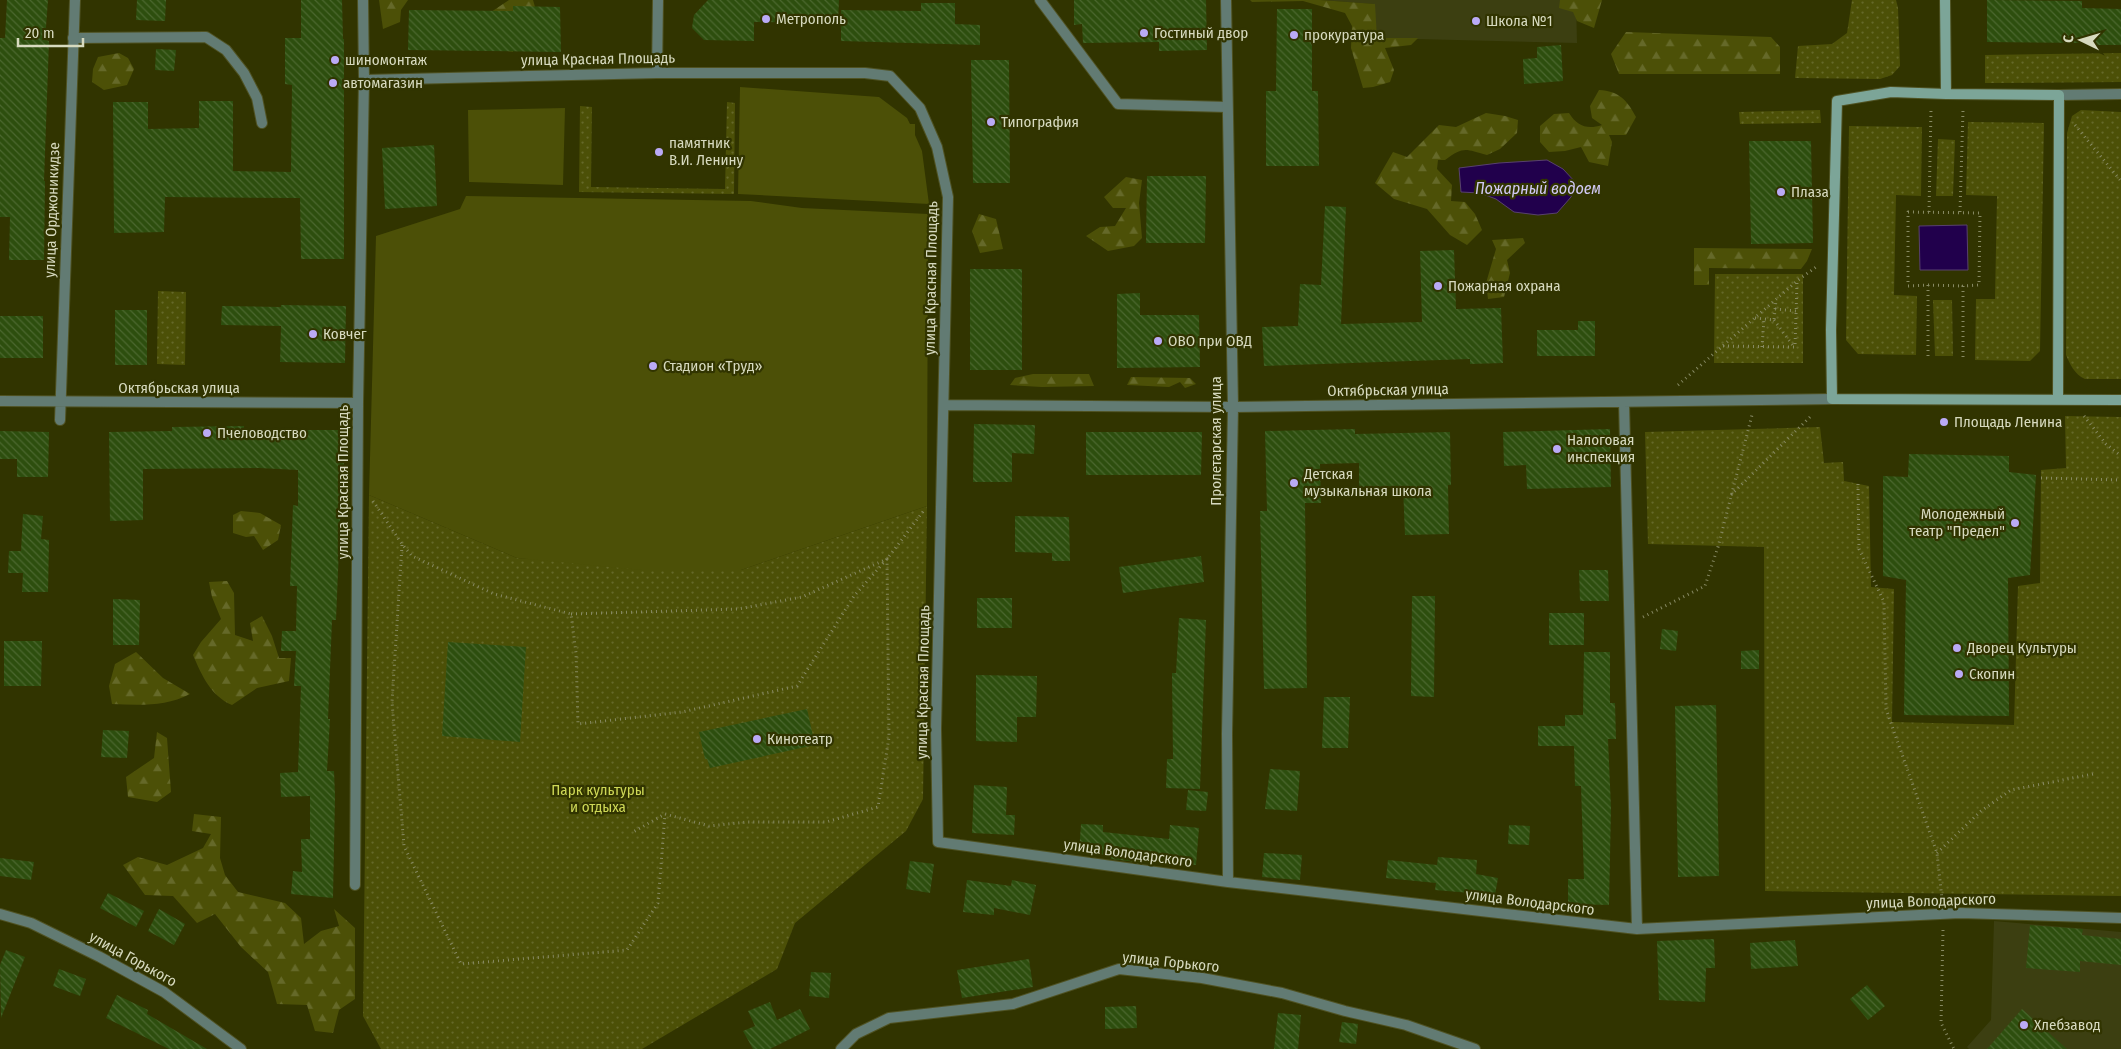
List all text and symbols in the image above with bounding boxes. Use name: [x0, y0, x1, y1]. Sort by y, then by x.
place label: Метрополь: [776, 10, 846, 28]
place label: Школа №1: [1486, 12, 1553, 30]
marker: Метрополь: [760, 13, 772, 25]
scale bar: [18, 15, 82, 47]
marker: Школа №1: [1470, 15, 1482, 27]
north arrow: [2056, 15, 2106, 65]
text: 20 m: [25, 24, 55, 42]
place label: Гостиный двор: [1154, 24, 1248, 42]
place label: прокуратура: [1304, 26, 1384, 44]
marker: Гостиный двор: [1138, 27, 1150, 39]
marker: прокуратура: [1288, 29, 1300, 41]
text: С: [2060, 34, 2077, 43]
street label: улица Красная Площадь: [521, 49, 675, 69]
place label: шиномонтаж: [345, 51, 428, 69]
marker: шиномонтаж: [329, 54, 341, 66]
place label: автомагазин: [343, 74, 423, 92]
marker: автомагазин: [327, 77, 339, 89]
place label: Типография: [1001, 113, 1079, 131]
marker: Типография: [985, 116, 997, 128]
place label: памятник В.И. Ленину: [669, 134, 743, 169]
street label: улица Орджоникидзе: [41, 142, 63, 278]
marker: памятник В.И. Ленину: [653, 146, 665, 158]
water label: Пожарный водоем: [1475, 179, 1601, 198]
place label: Плаза: [1791, 183, 1829, 201]
marker: Плаза: [1775, 186, 1787, 198]
street label: улица Красная Площадь: [921, 201, 941, 355]
place label: Пожарная охрана: [1448, 277, 1561, 295]
marker: Пожарная охрана: [1432, 280, 1444, 292]
place label: Ковчег: [323, 325, 367, 343]
marker: Ковчег: [307, 328, 319, 340]
place label: ОВО при ОВД: [1168, 332, 1252, 350]
marker: ОВО при ОВД: [1152, 335, 1164, 347]
place label: Стадион «Труд»: [663, 357, 763, 375]
marker: Стадион «Труд»: [647, 360, 659, 372]
street label: Пролетарская улица: [1207, 376, 1225, 506]
street label: Октябрьская улица: [118, 379, 240, 397]
street label: Октябрьская улица: [1327, 380, 1449, 400]
street label: улица Красная Площадь: [334, 405, 352, 559]
place label: Площадь Ленина: [1954, 413, 2062, 431]
marker: Площадь Ленина: [1938, 416, 1950, 428]
place label: Пчеловодство: [217, 424, 307, 442]
marker: Пчеловодство: [201, 427, 213, 439]
place label: Налоговая инспекция: [1567, 431, 1635, 466]
marker: Налоговая инспекция: [1551, 443, 1563, 455]
place label: Детская музыкальная школа: [1303, 465, 1432, 500]
marker: Детская музыкальная школа: [1288, 477, 1300, 489]
place label: Молодежный театр "Предел": [1909, 505, 2005, 540]
marker: Молодежный театр "Предел": [2009, 517, 2021, 529]
street label: улица Красная Площадь: [913, 605, 933, 759]
place label: Дворец Культуры: [1966, 639, 2077, 657]
marker: Дворец Культуры: [1951, 642, 1963, 654]
place label: Скопин: [1969, 665, 2015, 683]
marker: Скопин: [1953, 668, 1965, 680]
place label: Кинотеатр: [767, 730, 833, 748]
marker: Кинотеатр: [751, 733, 763, 745]
park label: Парк культуры и отдыха: [551, 781, 645, 816]
street label: улица Володарского: [1062, 835, 1194, 871]
street label: улица Володарского: [1464, 885, 1596, 919]
street label: улица Володарского: [1866, 890, 1996, 912]
street label: улица Горького: [86, 928, 180, 991]
street label: улица Горького: [1122, 948, 1220, 976]
place label: Хлебзавод: [2034, 1016, 2101, 1034]
marker: Хлебзавод: [2018, 1019, 2030, 1031]

